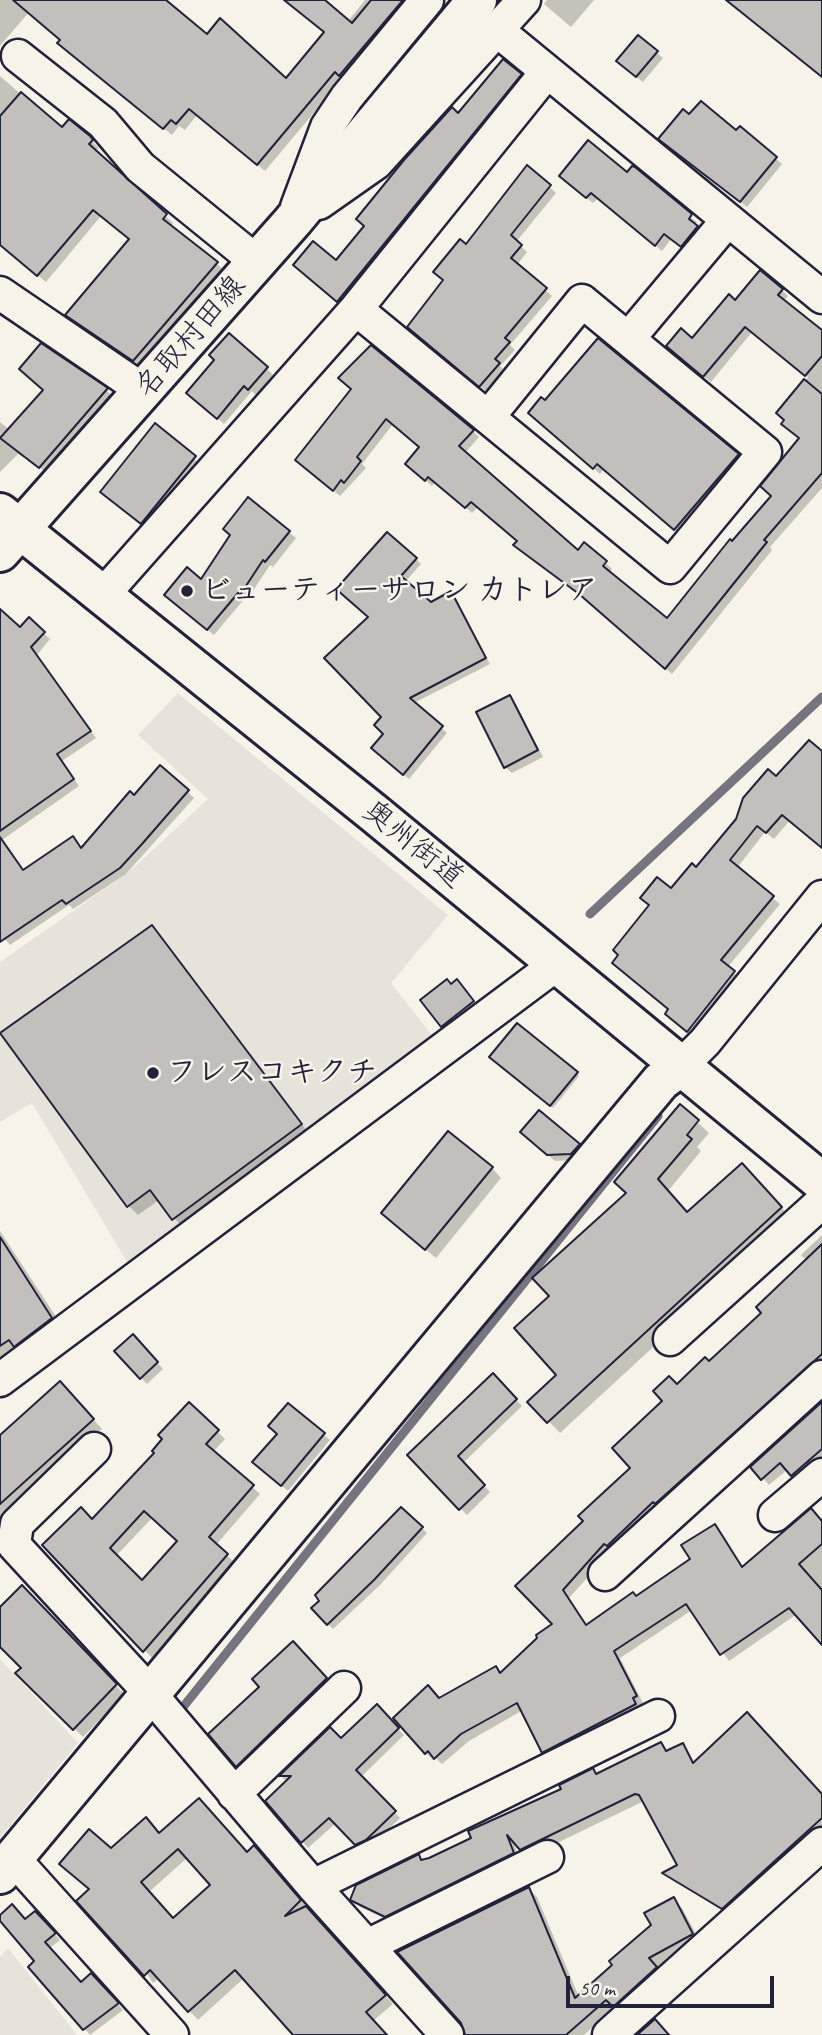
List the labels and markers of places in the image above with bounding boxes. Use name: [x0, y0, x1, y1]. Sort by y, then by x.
place label: ビューティーサロン カトレア: [201, 573, 598, 609]
marker: ビューティーサロン カトレア: [179, 583, 195, 599]
place label: フレスコキクチ: [167, 1055, 377, 1091]
marker: フレスコキクチ: [145, 1065, 161, 1081]

